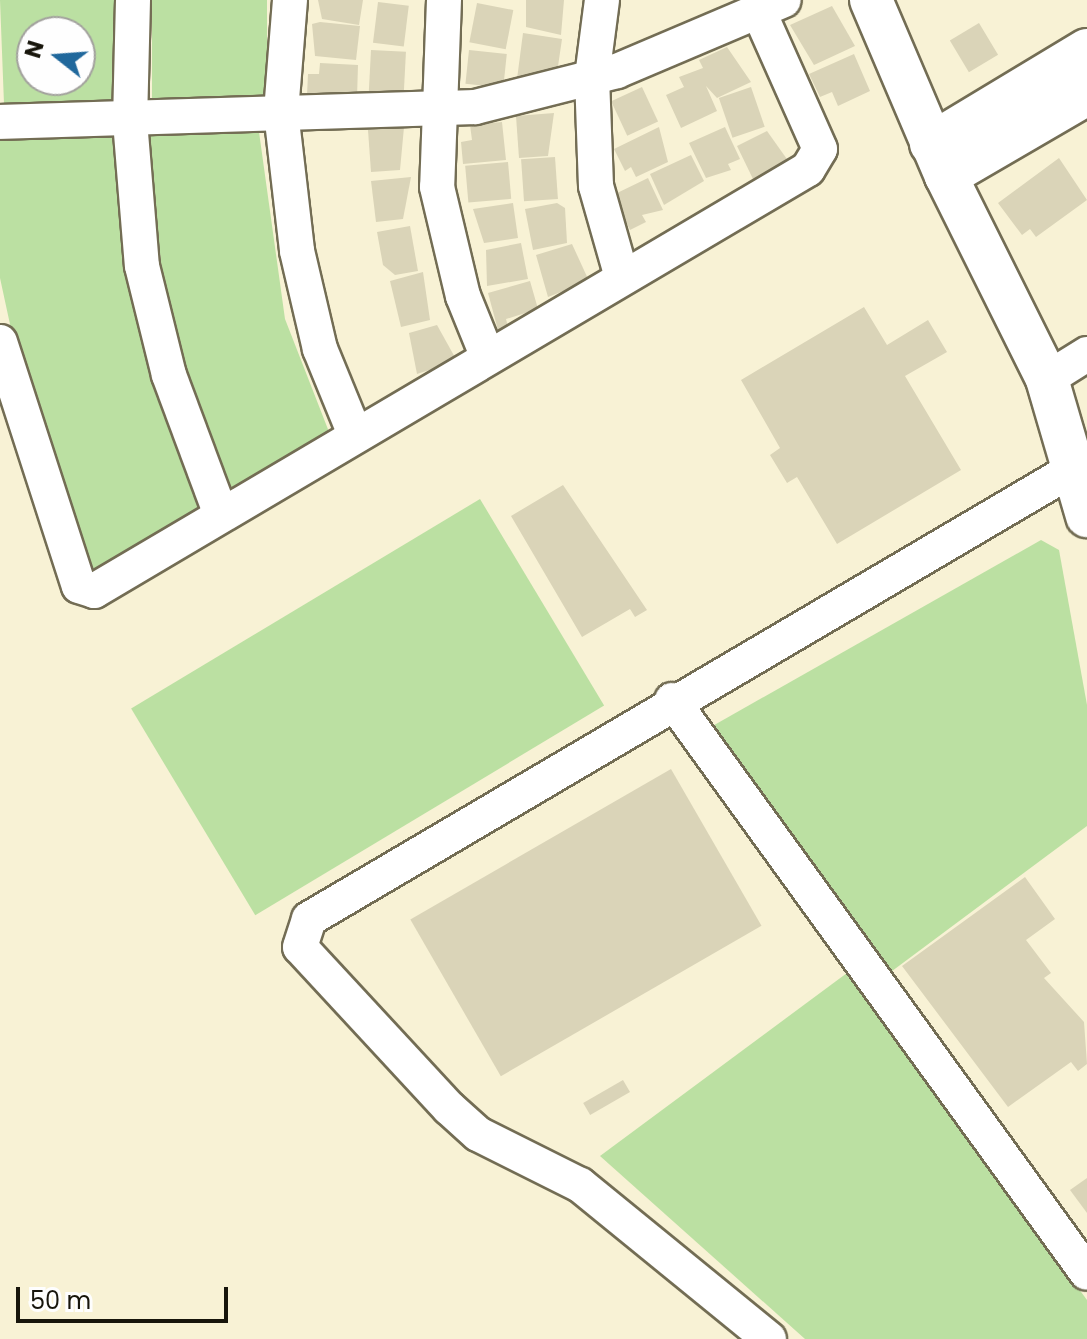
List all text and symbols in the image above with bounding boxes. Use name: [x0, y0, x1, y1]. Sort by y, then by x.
north arrow: [16, 16, 96, 96]
text: N: [17, 37, 52, 62]
scale bar: [20, 1271, 232, 1321]
text: 50 m: [30, 1284, 91, 1317]

